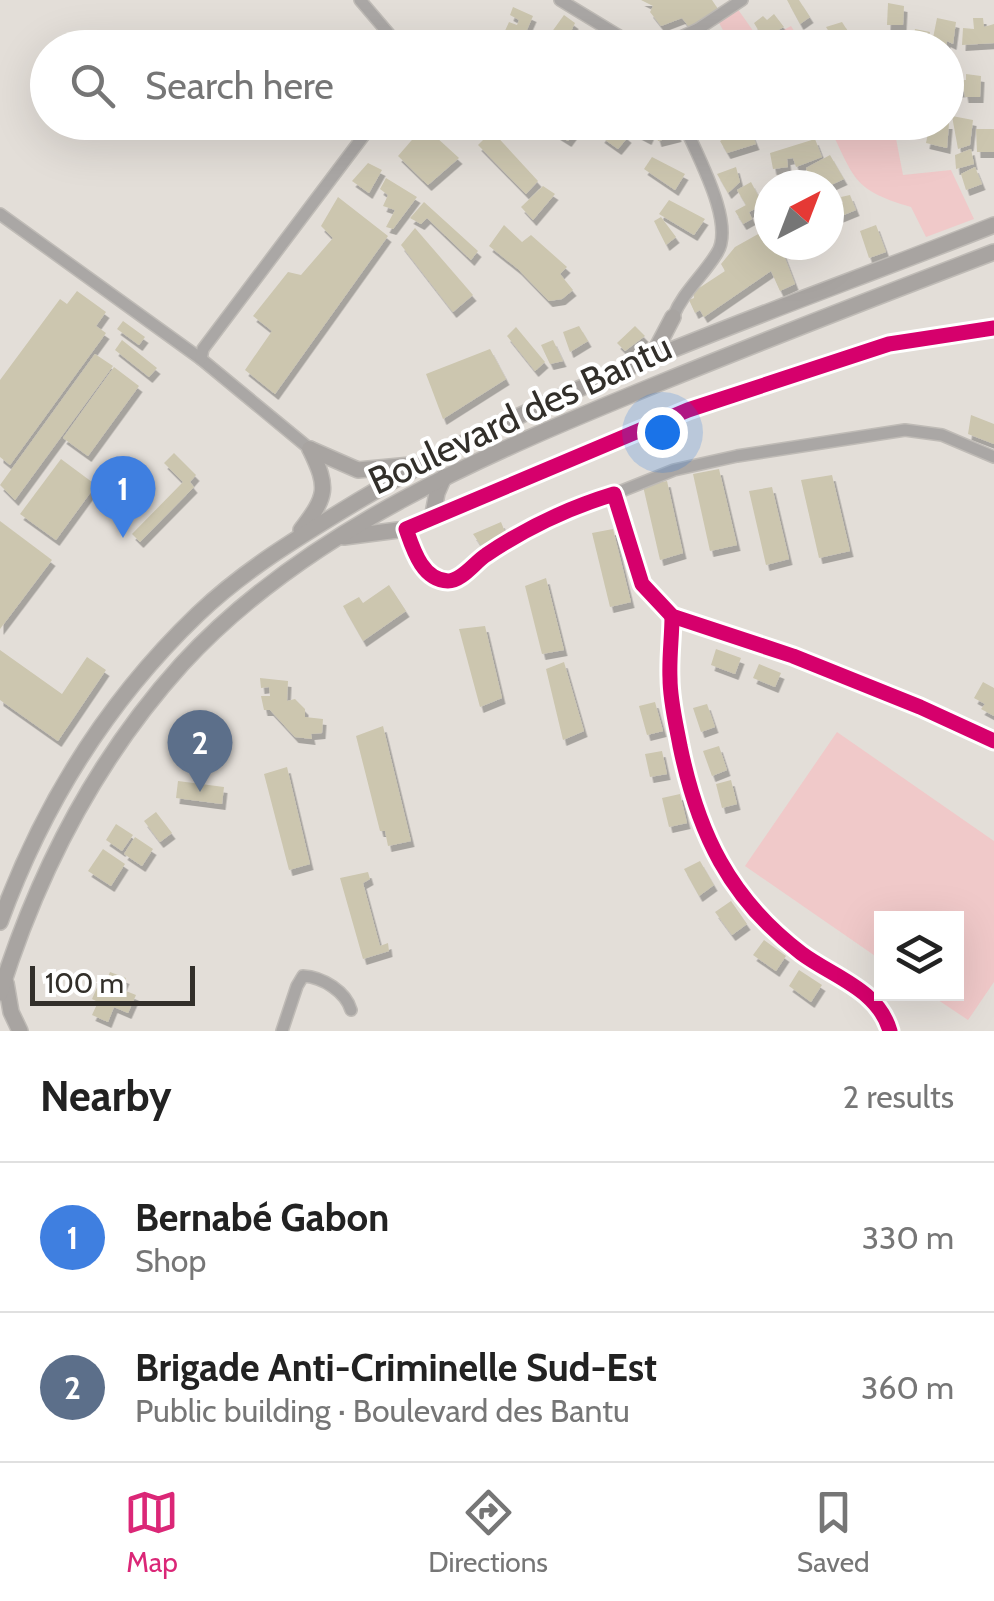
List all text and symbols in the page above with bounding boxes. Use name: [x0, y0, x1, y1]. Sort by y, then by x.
search box: [30, 30, 964, 140]
icon: search: [65, 58, 120, 113]
text: Search here: [145, 62, 334, 109]
north arrow: [754, 170, 844, 260]
street label: Boulevard des Bantu: [361, 323, 679, 504]
your location: [637, 407, 688, 458]
pin: 1: [90, 456, 156, 538]
pin: 2: [168, 710, 232, 792]
map controls: [874, 911, 964, 1001]
button: layers: [874, 911, 964, 1001]
scale bar: [30, 961, 195, 1006]
text: 100 m: [45, 966, 124, 1000]
text: Nearby: [40, 1070, 172, 1122]
text: 2 results: [843, 1077, 954, 1116]
text: Bernabé Gabon: [135, 1194, 389, 1241]
text: 1: [67, 1218, 78, 1257]
text: 330 m: [862, 1218, 954, 1257]
text: Shop: [135, 1241, 206, 1280]
text: Brigade Anti-Criminelle Sud-Est: [135, 1344, 657, 1391]
text: 2: [64, 1368, 81, 1407]
text: 360 m: [861, 1368, 954, 1407]
text: Public building · Boulevard des Bantu: [135, 1391, 630, 1430]
tab: Map: [124, 1485, 179, 1579]
tab: Directions: [428, 1485, 548, 1579]
tab: Saved: [797, 1485, 870, 1579]

